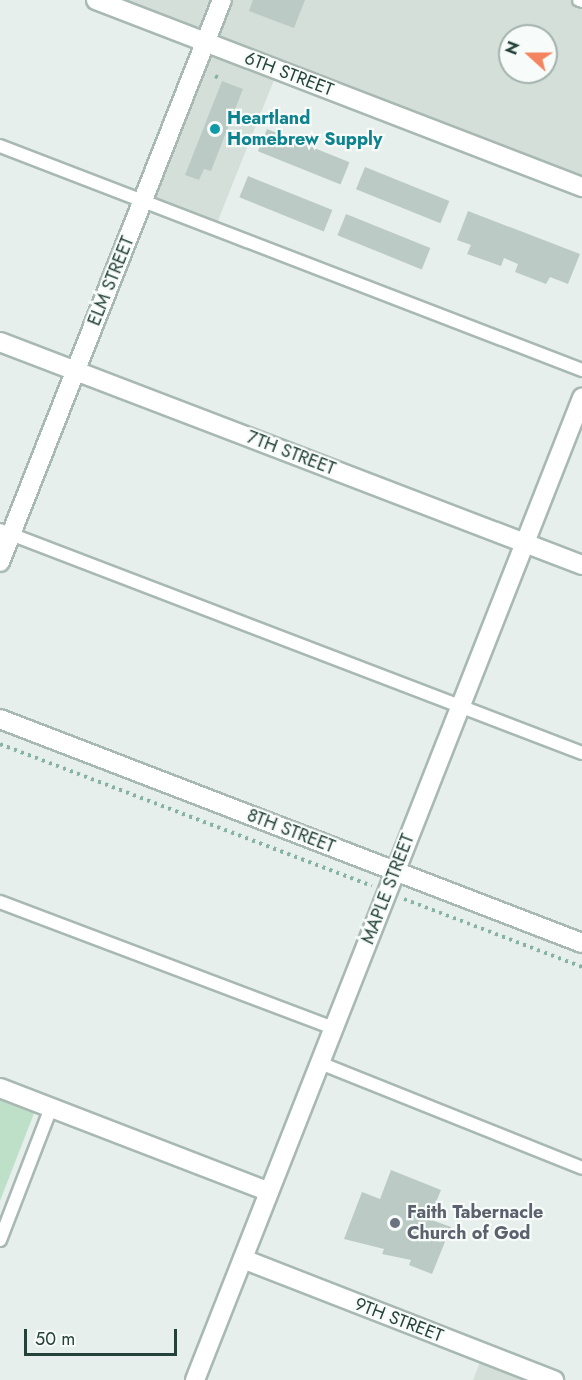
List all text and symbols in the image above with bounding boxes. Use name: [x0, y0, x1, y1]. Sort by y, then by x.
north arrow: [498, 24, 558, 84]
text: N: [500, 38, 526, 58]
street label: 6TH STREET: [241, 47, 337, 101]
place label: Heartland Homebrew Supply: [227, 108, 382, 150]
marker: Heartland Homebrew Supply: [208, 122, 222, 136]
street label: ELM STREET: [83, 233, 139, 329]
street label: 7TH STREET: [244, 426, 338, 480]
street label: 8TH STREET: [244, 804, 338, 858]
street label: MAPLE STREET: [357, 831, 419, 947]
place label: Faith Tabernacle Church of God: [407, 1202, 543, 1244]
marker: Faith Tabernacle Church of God: [388, 1216, 402, 1230]
street label: 9TH STREET: [352, 1293, 446, 1347]
scale bar: [27, 1317, 180, 1355]
text: 50 m: [35, 1326, 75, 1352]

